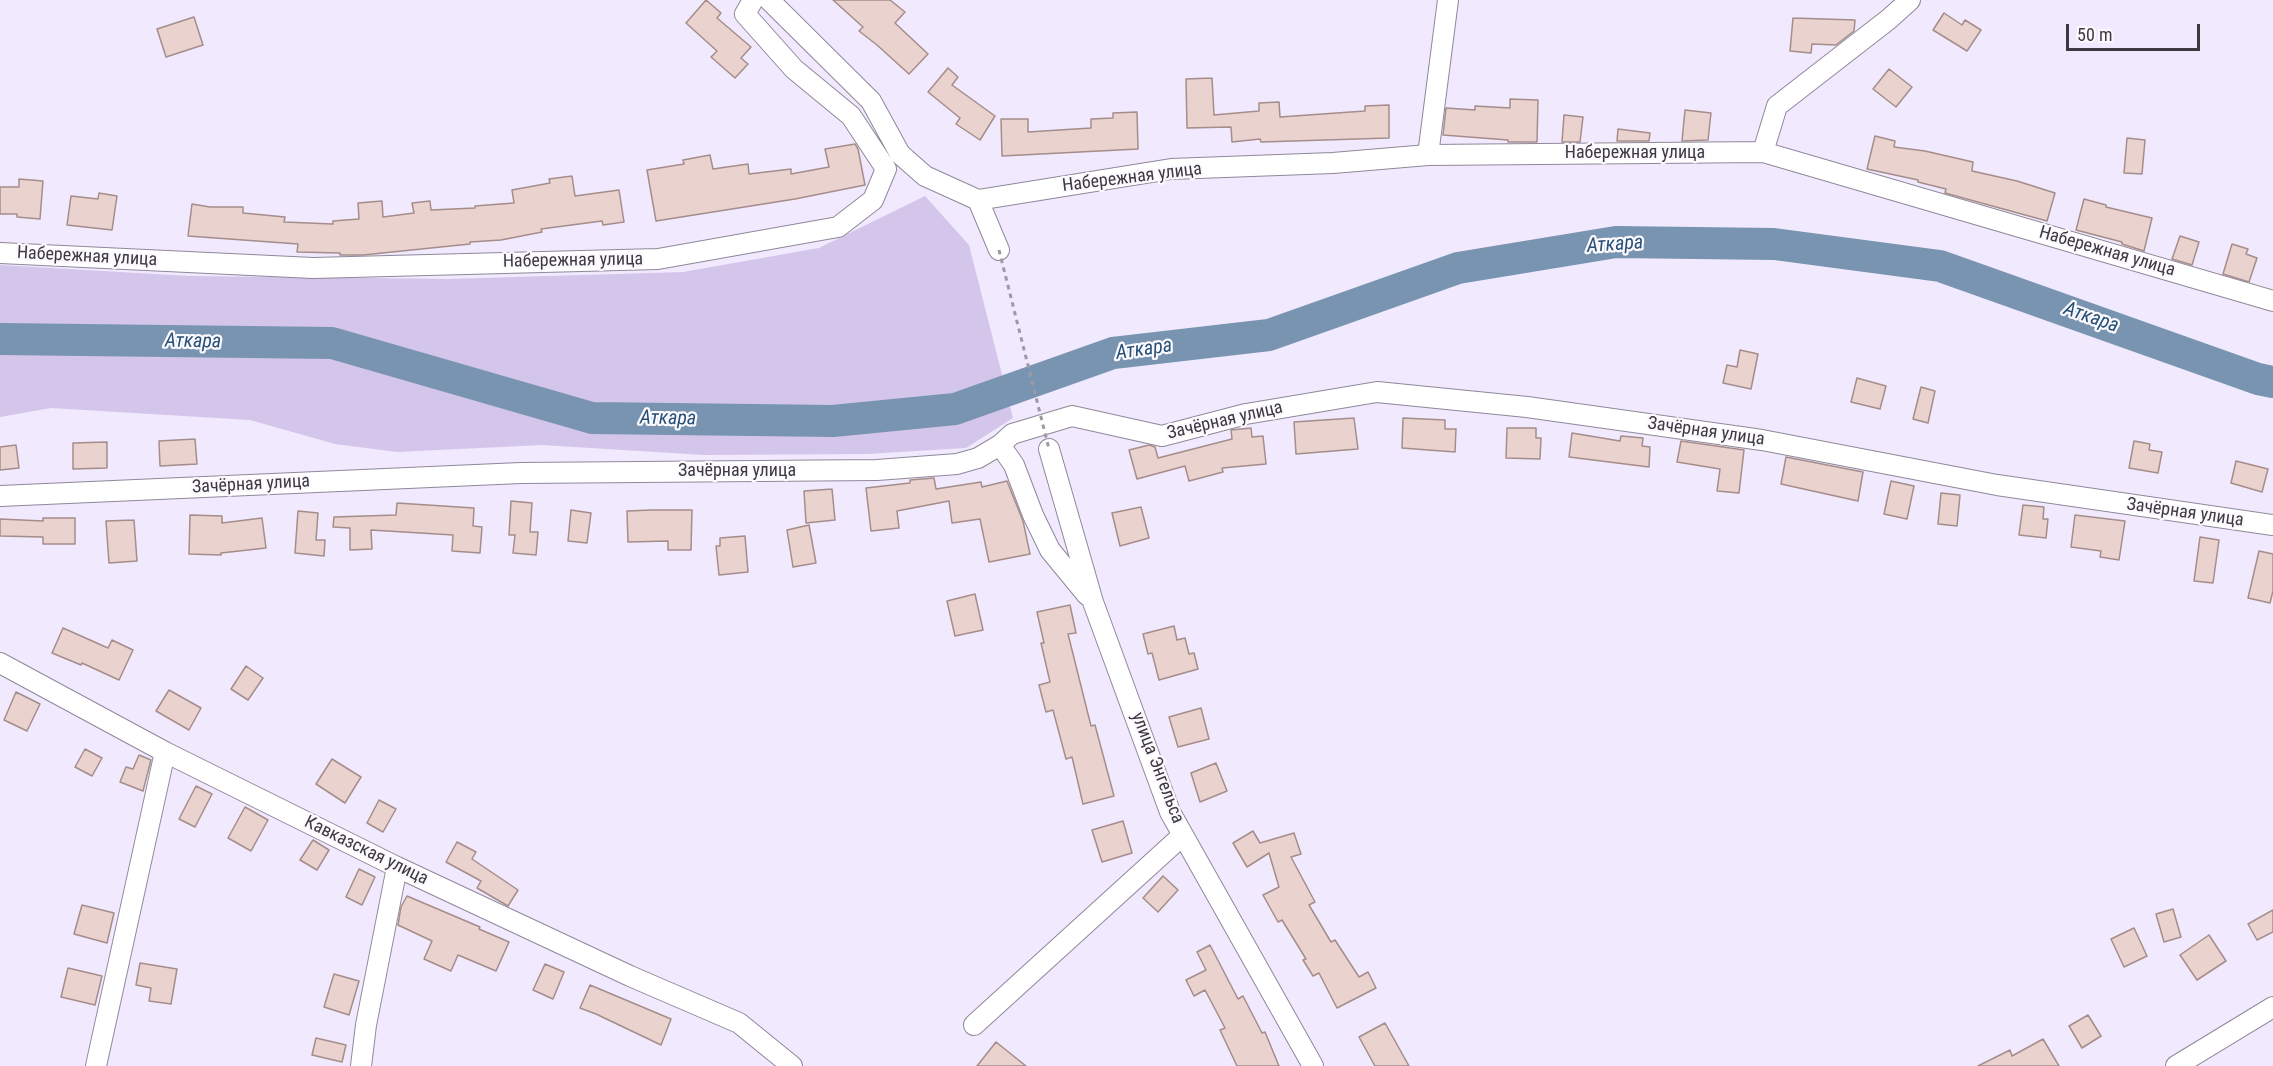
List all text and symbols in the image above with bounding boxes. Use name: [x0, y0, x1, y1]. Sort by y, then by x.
scale bar: [2069, 12, 2202, 50]
text: 50 m: [2077, 24, 2112, 45]
street label: Набережная улица: [1565, 142, 1705, 164]
street label: Набережная улица: [1061, 159, 1203, 197]
street label: Набережная улица: [2037, 222, 2177, 282]
water label: Аткара: [1586, 231, 1644, 259]
street label: Набережная улица: [16, 243, 158, 271]
street label: Набережная улица: [503, 249, 643, 273]
water label: Аткара: [2060, 297, 2122, 339]
water label: Аткара: [165, 330, 221, 354]
water label: Аткара: [1114, 334, 1174, 366]
street label: Зачёрная улица: [1165, 397, 1285, 445]
water label: Аткара: [640, 407, 696, 431]
street label: Зачёрная улица: [1646, 413, 1766, 451]
street label: Зачёрная улица: [678, 460, 796, 482]
street label: Зачёрная улица: [191, 471, 311, 499]
street label: Зачёрная улица: [2125, 494, 2245, 532]
street label: улица Энгельса: [1126, 709, 1188, 827]
street label: Кавказская улица: [301, 812, 431, 890]

